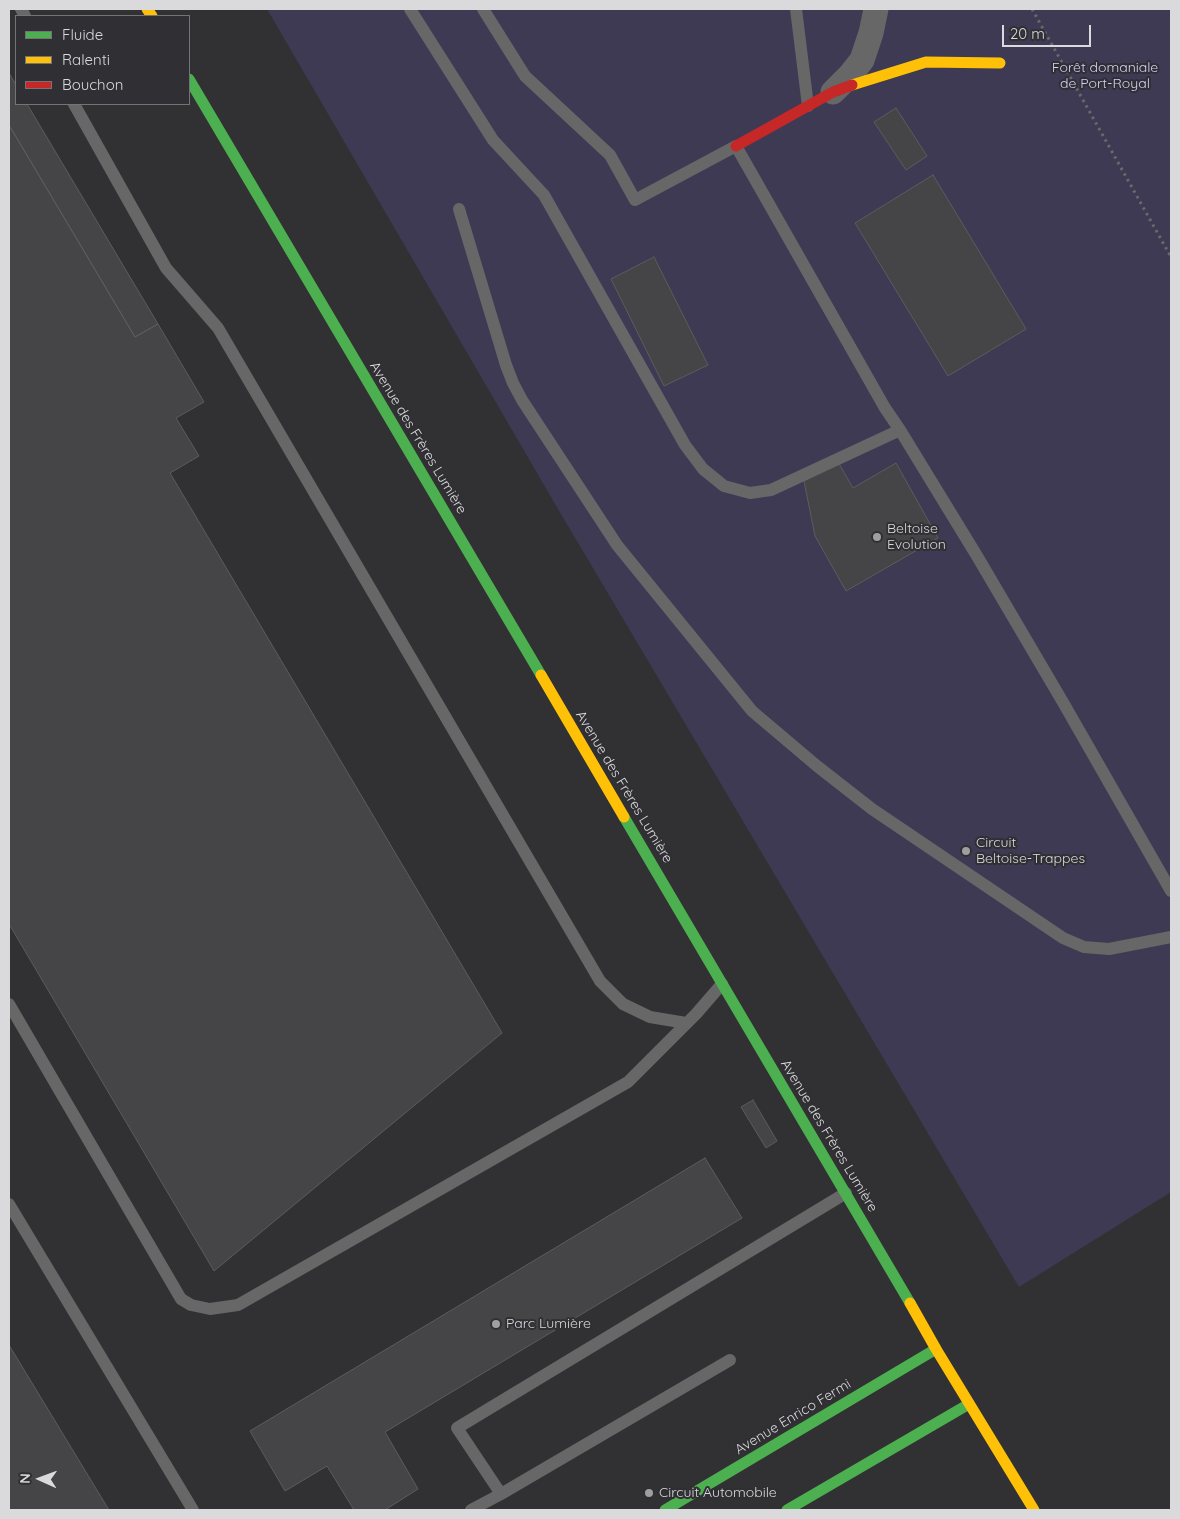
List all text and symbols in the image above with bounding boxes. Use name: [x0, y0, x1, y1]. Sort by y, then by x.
legend: [15, 15, 190, 105]
scale bar: [1005, 15, 1094, 47]
text: 20 m: [1010, 24, 1045, 43]
text: Fluide: [62, 25, 103, 44]
text: Ralenti: [62, 50, 110, 69]
park label: Forêt domaniale de Port-Royal: [1052, 60, 1158, 92]
text: Bouchon: [62, 75, 123, 94]
street label: Avenue des Frères Lumière: [366, 359, 470, 517]
place label: Beltoise Evolution: [887, 521, 946, 554]
marker: Beltoise Evolution: [871, 531, 883, 543]
street label: Avenue des Frères Lumière: [572, 708, 676, 866]
place label: Circuit Beltoise-Trappes: [976, 835, 1085, 868]
marker: Circuit Beltoise-Trappes: [960, 845, 972, 857]
street label: Avenue des Frères Lumière: [777, 1057, 881, 1215]
place label: Parc Lumière: [506, 1316, 591, 1332]
marker: Parc Lumière: [490, 1318, 502, 1330]
street label: Avenue Enrico Fermi: [732, 1376, 854, 1458]
north arrow: [15, 1454, 65, 1504]
text: N: [16, 1473, 34, 1484]
place label: Circuit Automobile: [659, 1485, 777, 1501]
marker: Circuit Automobile: [643, 1487, 655, 1499]

